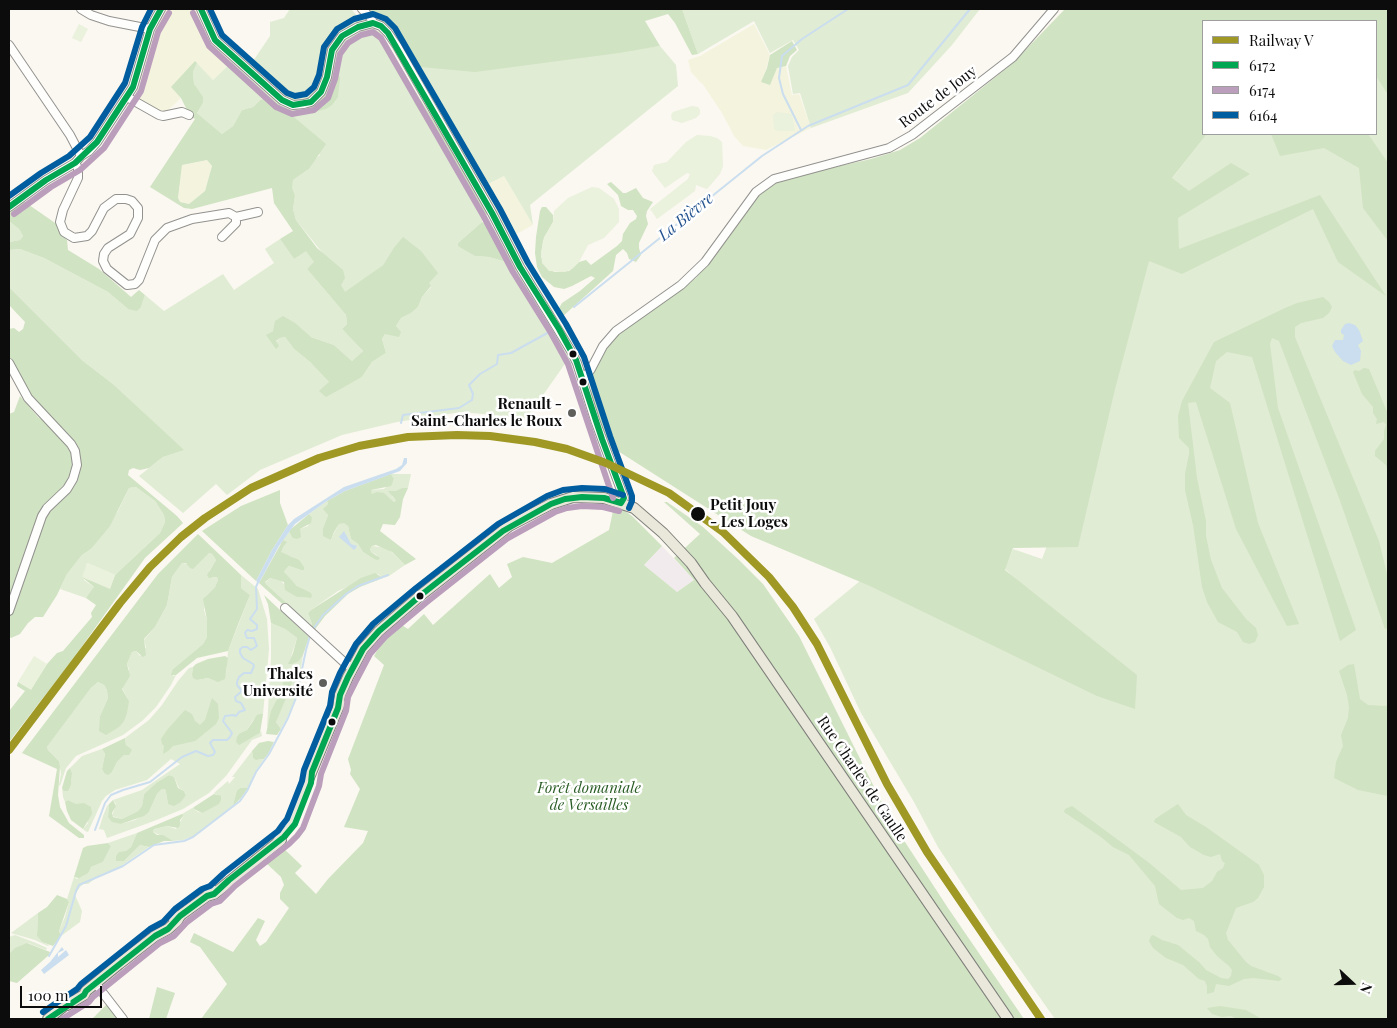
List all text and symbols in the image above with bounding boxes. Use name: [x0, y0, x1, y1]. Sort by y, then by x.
legend: [1202, 20, 1377, 135]
text: Railway V: [1249, 30, 1314, 50]
text: 6172: [1249, 55, 1276, 75]
street label: Route de Jouy: [896, 62, 980, 132]
text: 6174: [1249, 80, 1275, 100]
text: 6164: [1249, 105, 1277, 125]
water label: La Bièvre: [655, 189, 717, 245]
unlabelled marker: [568, 349, 578, 359]
unlabelled marker: [578, 377, 588, 387]
place label: Renault - Saint-Charles le Roux: [411, 395, 562, 430]
marker: Renault - Saint-Charles le Roux: [566, 407, 578, 419]
place label: Petit Jouy - Les Loges: [710, 496, 788, 531]
marker: Petit Jouy - Les Loges: [689, 505, 707, 523]
unlabelled marker: [415, 591, 425, 601]
place label: Thales Université: [243, 665, 313, 700]
marker: Thales Université: [317, 677, 329, 689]
street label: Rue Charles de Gaulle: [813, 713, 911, 845]
unlabelled marker: [327, 717, 337, 727]
park label: Forêt domaniale de Versailles: [537, 779, 641, 814]
north arrow: [1327, 958, 1377, 1008]
scale bar: [22, 976, 105, 1008]
text: N: [1356, 980, 1377, 997]
text: 100 m: [28, 985, 69, 1005]

